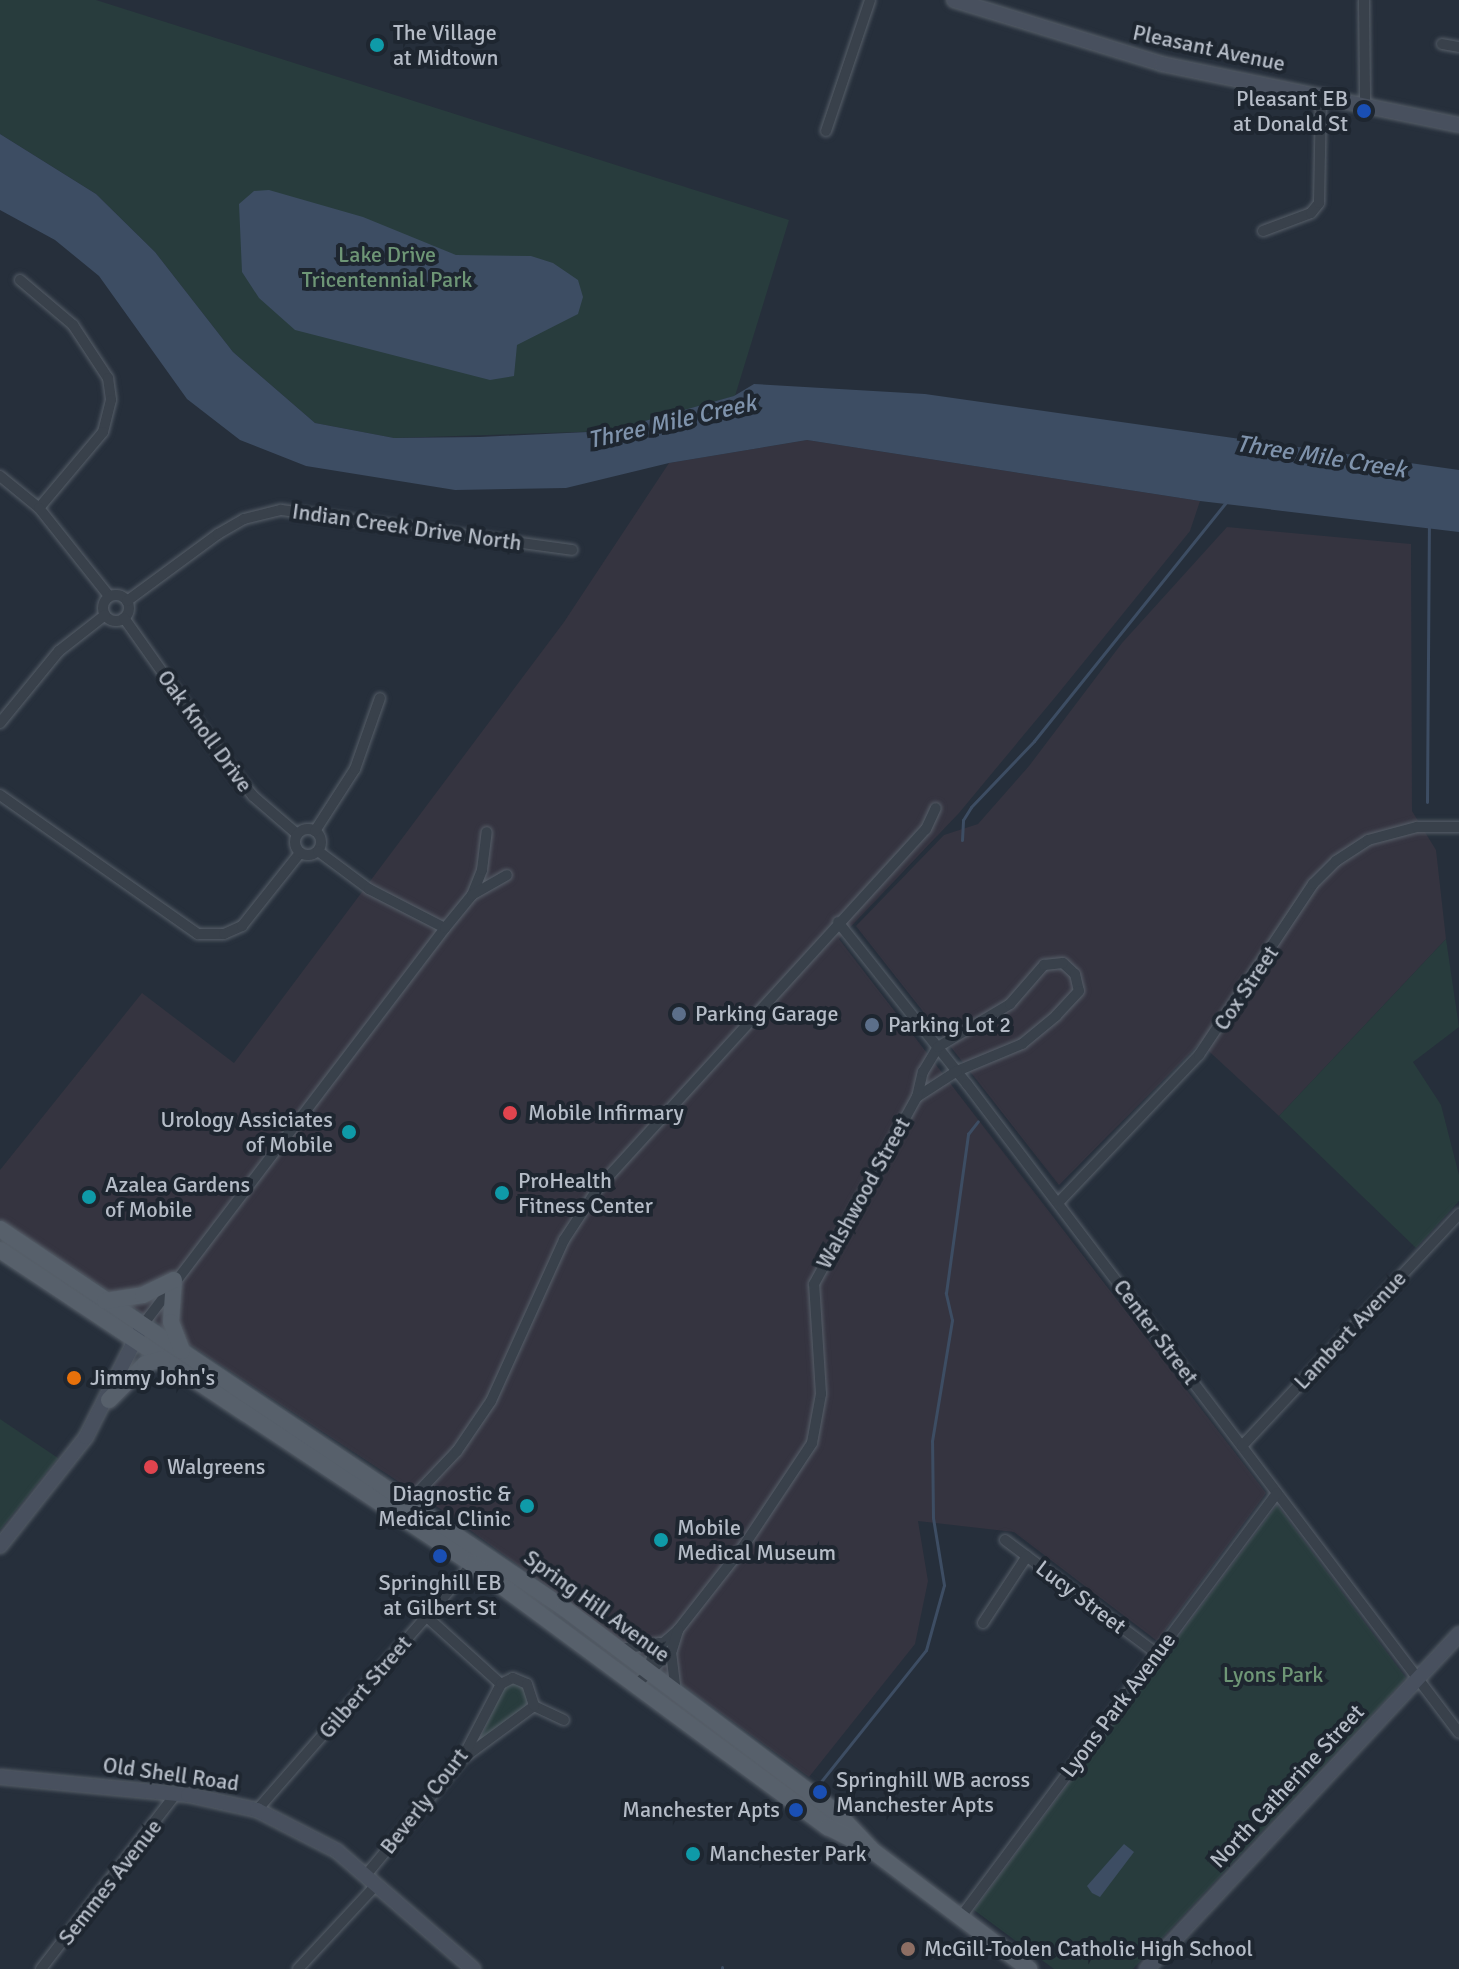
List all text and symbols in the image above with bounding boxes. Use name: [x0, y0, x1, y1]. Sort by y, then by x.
place label: The Village at Midtown: [393, 19, 498, 70]
street label: Pleasant Avenue: [1130, 19, 1288, 77]
marker: The Village at Midtown: [368, 36, 386, 54]
place label: Pleasant EB at Donald St: [1233, 85, 1348, 136]
marker: Pleasant EB at Donald St: [1355, 102, 1373, 120]
park label: Lake Drive Tricentennial Park: [302, 241, 472, 292]
water label: Three Mile Creek: [585, 389, 759, 455]
water label: Three Mile Creek: [1234, 429, 1408, 485]
street label: Indian Creek Drive North: [291, 498, 523, 556]
street label: Oak Knoll Drive: [152, 665, 258, 797]
street label: Cox Street: [1208, 941, 1284, 1035]
place label: Parking Garage: [695, 1001, 838, 1027]
marker: Parking Garage: [670, 1005, 688, 1023]
place label: Parking Lot 2: [888, 1012, 1011, 1038]
marker: Parking Lot 2: [863, 1016, 881, 1034]
place label: Mobile Infirmary: [528, 1100, 684, 1126]
marker: Mobile Infirmary: [499, 1102, 521, 1124]
place label: Urology Assiciates of Mobile: [160, 1106, 333, 1158]
street label: Walshwood Street: [810, 1113, 916, 1273]
marker: Urology Assiciates of Mobile: [340, 1123, 358, 1141]
place label: ProHealth Fitness Center: [518, 1167, 653, 1218]
place label: Azalea Gardens of Mobile: [105, 1171, 250, 1222]
marker: ProHealth Fitness Center: [493, 1184, 511, 1202]
marker: Azalea Gardens of Mobile: [80, 1188, 98, 1206]
street label: Lambert Avenue: [1288, 1265, 1412, 1395]
street label: Center Street: [1108, 1274, 1204, 1390]
place label: Jimmy John's: [90, 1365, 215, 1391]
marker: Jimmy John's: [65, 1369, 83, 1387]
place label: Walgreens: [167, 1454, 265, 1480]
marker: Walgreens: [142, 1458, 160, 1476]
place label: Diagnostic & Medical Clinic: [378, 1480, 511, 1532]
marker: Diagnostic & Medical Clinic: [518, 1497, 536, 1515]
place label: Mobile Medical Museum: [677, 1514, 836, 1566]
marker: Mobile Medical Museum: [652, 1531, 670, 1549]
street label: Spring Hill Avenue: [519, 1544, 675, 1668]
marker: Springhill EB at Gilbert St: [431, 1547, 449, 1565]
street label: Lucy Street: [1031, 1555, 1131, 1639]
place label: Springhill EB at Gilbert St: [378, 1569, 502, 1620]
street label: Lyons Park Avenue: [1055, 1627, 1181, 1783]
street label: Gilbert Street: [313, 1630, 417, 1744]
park label: Lyons Park: [1223, 1662, 1323, 1688]
street label: North Catherine Street: [1204, 1699, 1370, 1873]
street label: Beverly Court: [374, 1743, 474, 1859]
street label: Old Shell Road: [101, 1751, 241, 1797]
place label: Springhill WB across Manchester Apts: [836, 1766, 1030, 1818]
marker: Springhill WB across Manchester Apts: [811, 1783, 829, 1801]
place label: Manchester Apts: [622, 1797, 780, 1823]
marker: Manchester Apts: [787, 1801, 805, 1819]
street label: Semmes Avenue: [53, 1814, 167, 1950]
place label: Manchester Park: [709, 1841, 867, 1867]
marker: Manchester Park: [684, 1845, 702, 1863]
place label: McGill-Toolen Catholic High School: [924, 1936, 1253, 1962]
marker: McGill-Toolen Catholic High School: [899, 1940, 917, 1958]

